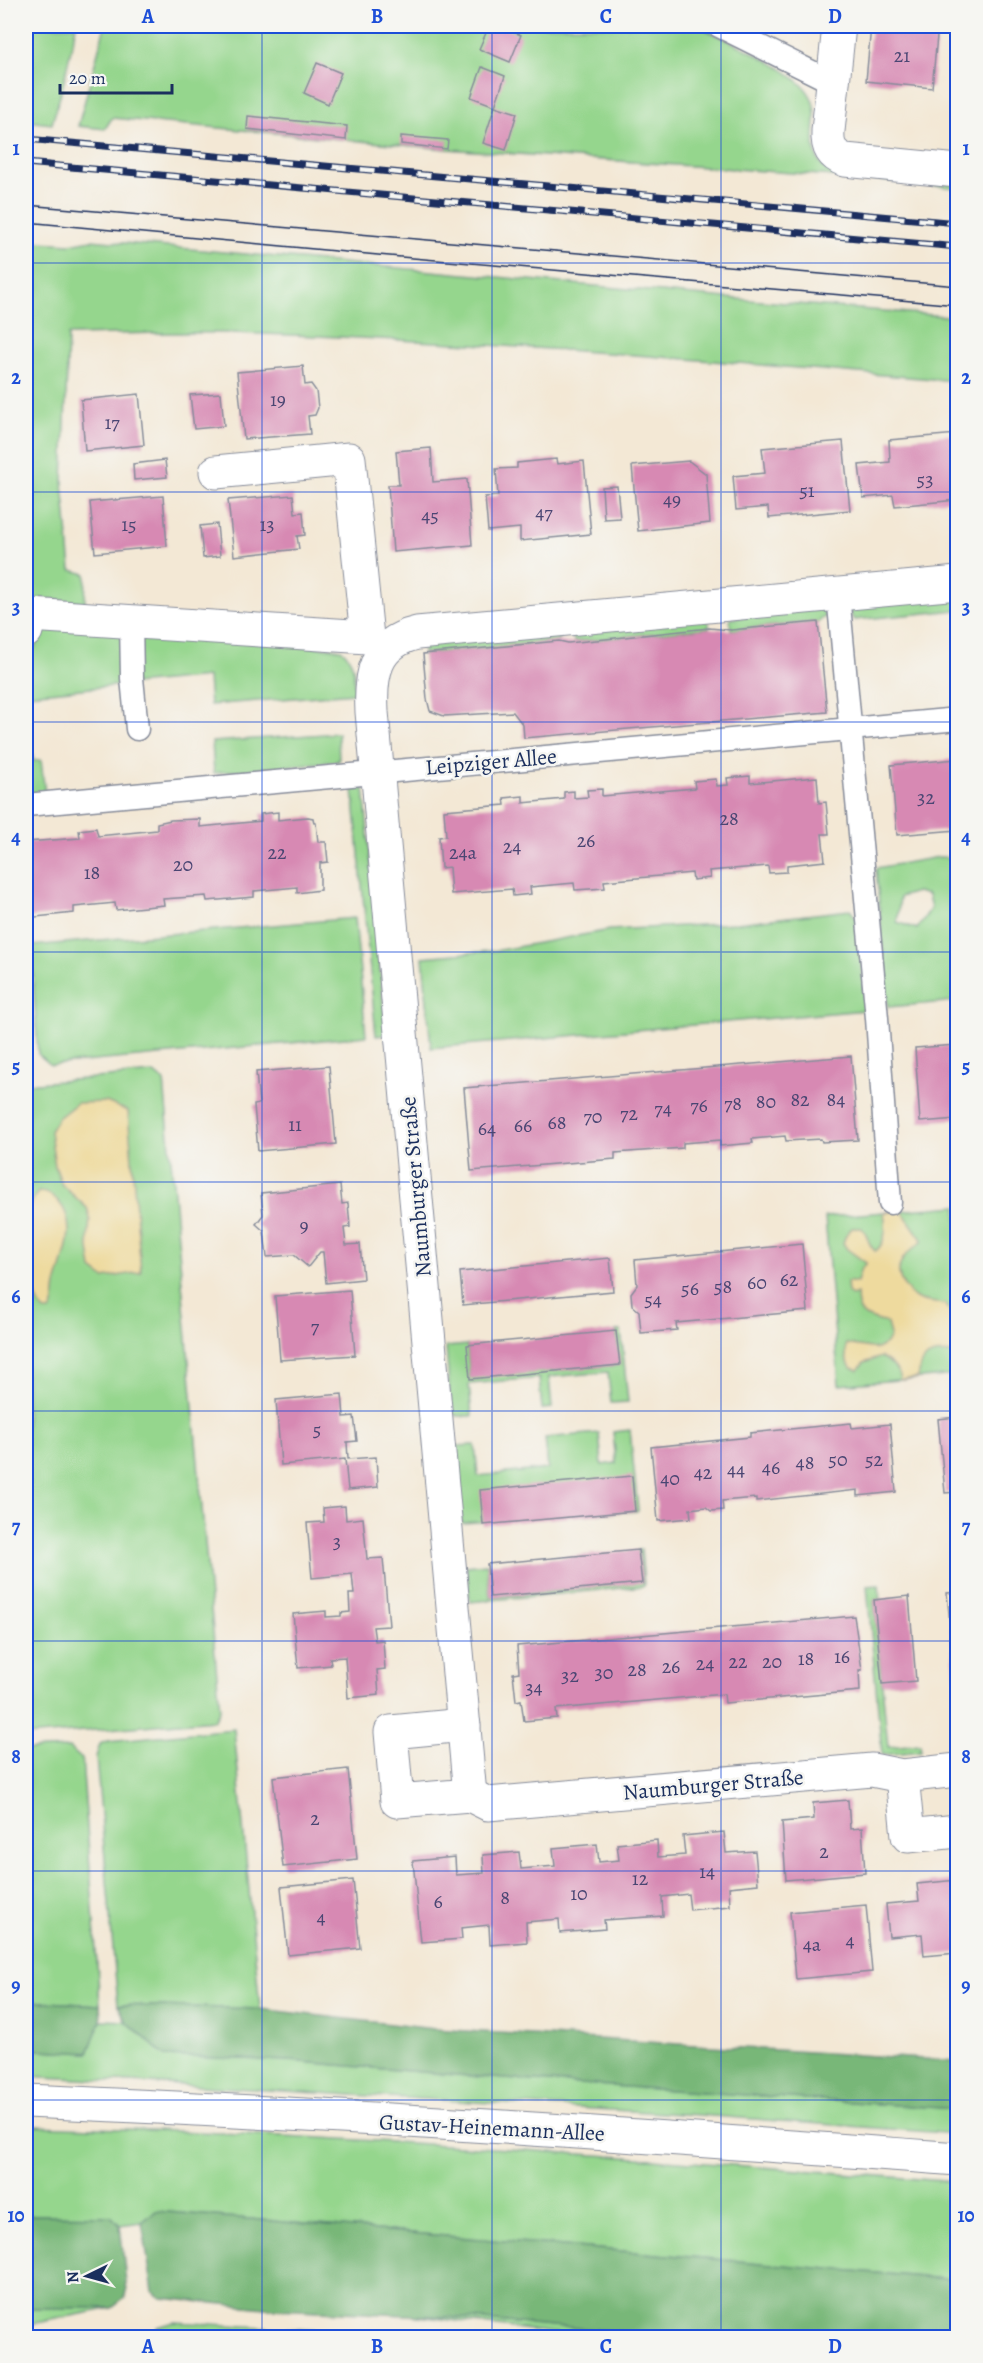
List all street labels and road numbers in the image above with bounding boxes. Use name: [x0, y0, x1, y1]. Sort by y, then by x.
street label: Leipziger Allee: [424, 741, 558, 783]
street label: Naumburger Straße: [393, 1095, 439, 1279]
street label: Naumburger Straße: [621, 1762, 805, 1808]
street label: Gustav-Heinemann-Allee: [378, 2107, 605, 2149]

